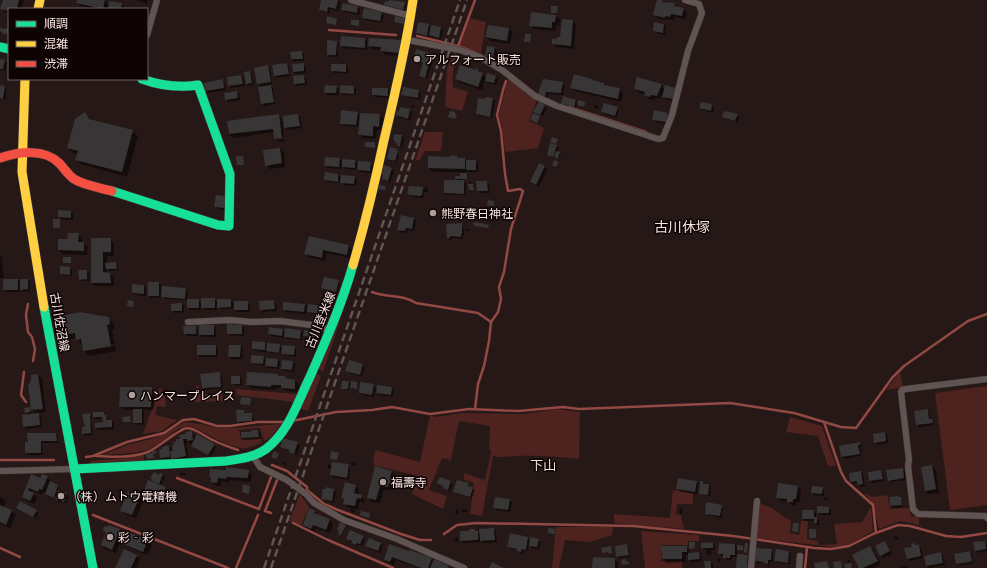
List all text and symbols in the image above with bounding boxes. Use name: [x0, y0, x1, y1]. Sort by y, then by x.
legend: [8, 8, 148, 80]
text: 順調: [44, 15, 68, 32]
text: 混雑: [44, 35, 68, 52]
place label: アルフォート販売: [425, 51, 521, 68]
marker: アルフォート販売: [412, 54, 422, 64]
text: 渋滞: [44, 55, 68, 72]
place label: 熊野春日神社: [441, 205, 513, 222]
marker: 熊野春日神社: [428, 208, 438, 218]
district label: 古川休塚: [654, 217, 710, 236]
street label: 古川登米線: [301, 289, 339, 351]
street label: 古川佐沼線: [46, 291, 74, 353]
place label: ハンマープレイス: [140, 387, 235, 404]
marker: ハンマープレイス: [127, 390, 137, 400]
district label: 下山: [530, 456, 556, 474]
place label: 福壽寺: [391, 474, 427, 491]
marker: 福壽寺: [378, 477, 388, 487]
place label: （株）ムトウ電精機: [69, 488, 177, 505]
marker: （株）ムトウ電精機: [56, 491, 66, 501]
place label: 彩‐彩: [118, 529, 154, 546]
marker: 彩‐彩: [105, 532, 115, 542]

